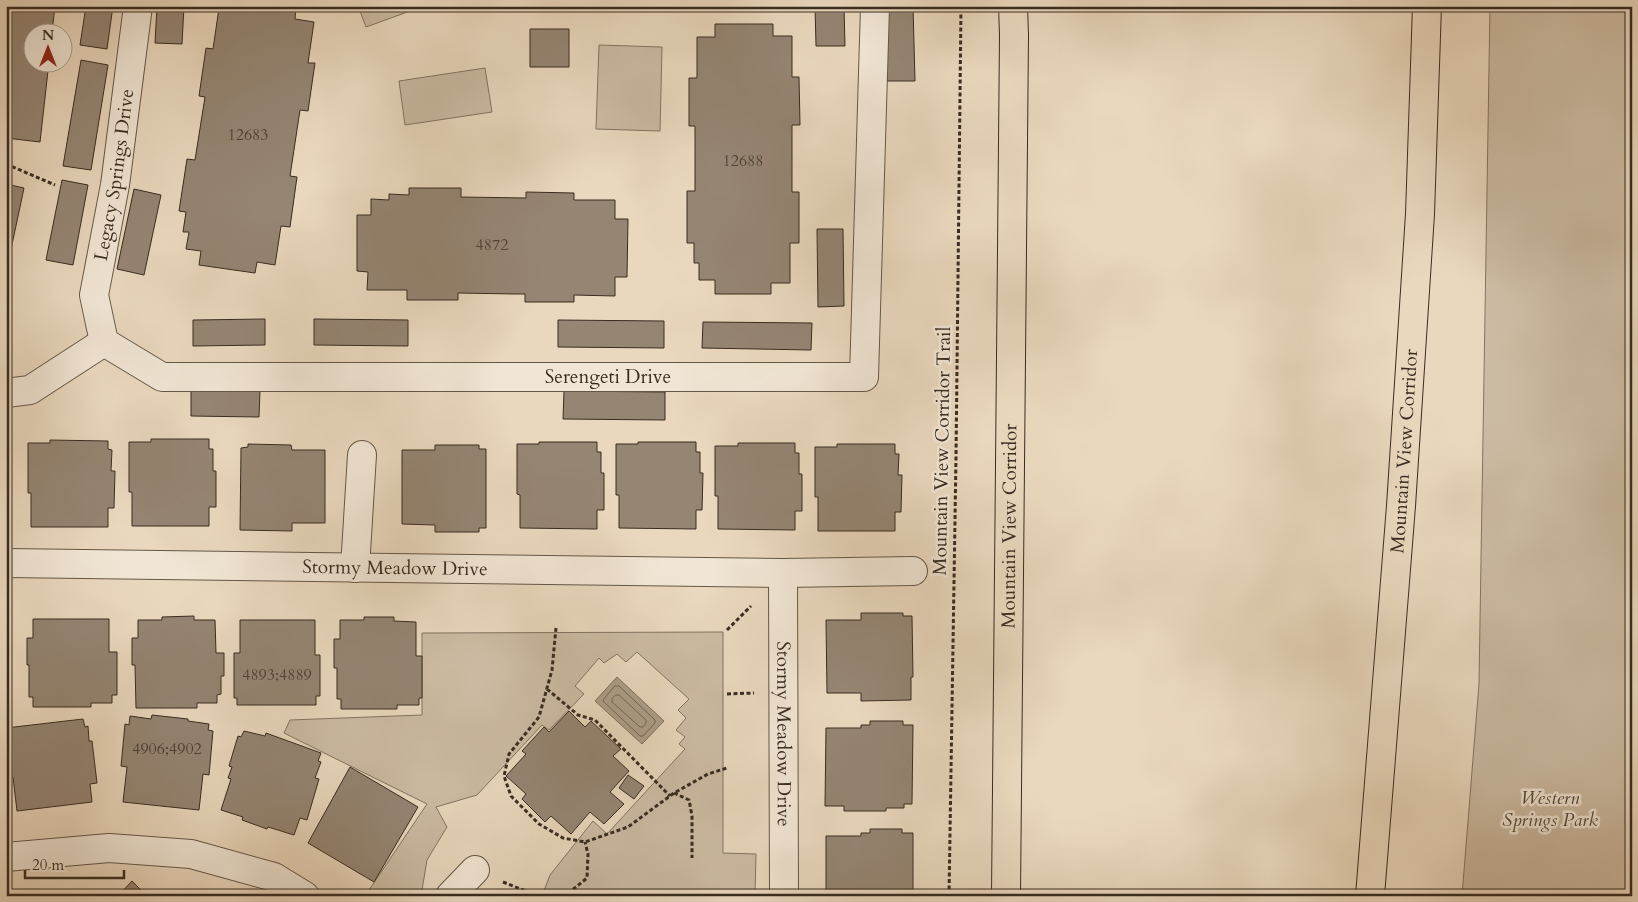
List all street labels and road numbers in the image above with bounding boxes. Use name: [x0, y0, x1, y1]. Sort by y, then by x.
street label: Legacy Springs Drive: [88, 87, 140, 263]
street label: Mountain View Corridor Trail: [927, 326, 957, 576]
street label: Mountain View Corridor: [1384, 348, 1424, 554]
street label: Serengeti Drive: [545, 364, 671, 390]
street label: Mountain View Corridor: [995, 424, 1023, 628]
street label: Stormy Meadow Drive: [302, 554, 488, 582]
street label: Stormy Meadow Drive: [770, 641, 797, 827]

